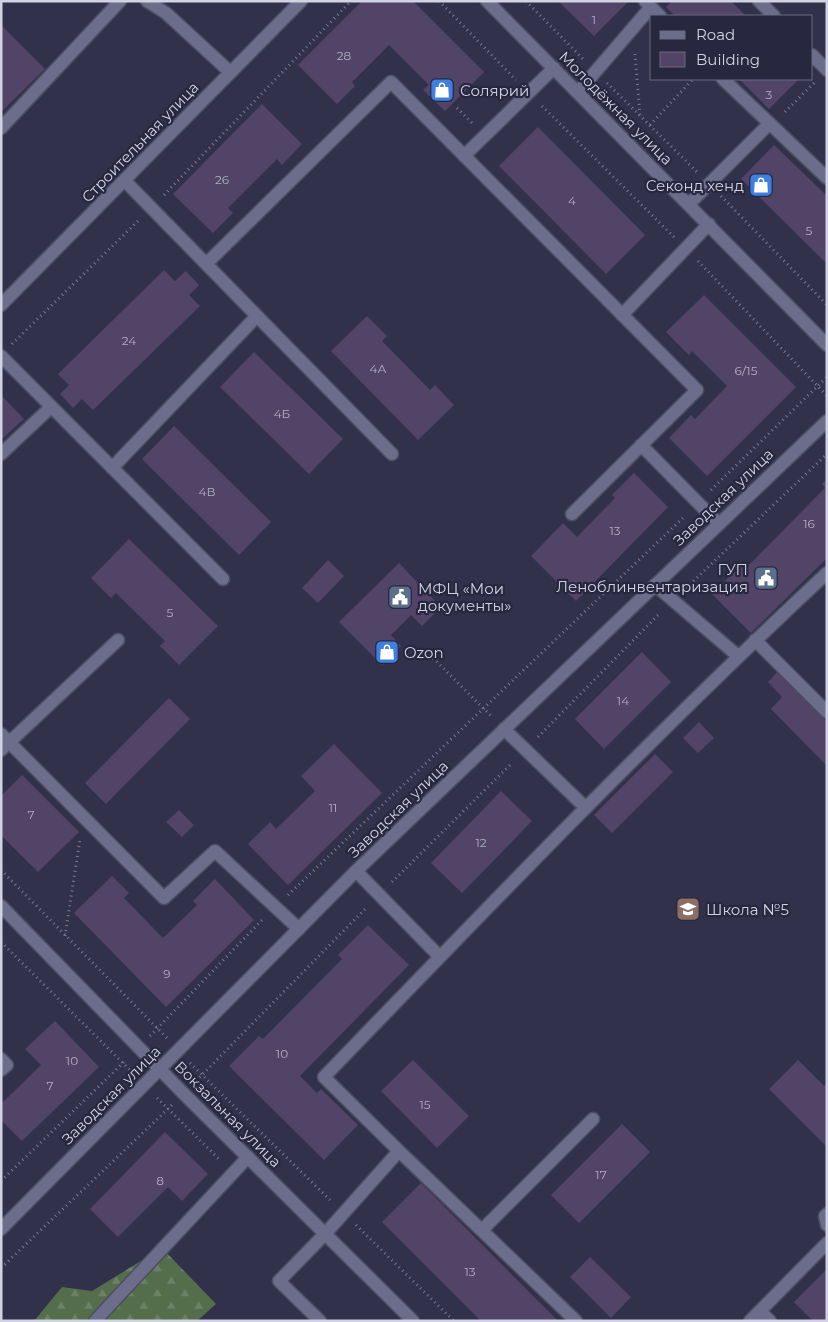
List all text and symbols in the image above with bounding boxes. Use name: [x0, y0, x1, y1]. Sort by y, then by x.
house number: 1: [592, 12, 596, 27]
legend: [650, 15, 813, 80]
text: Road: [696, 25, 735, 44]
street label: Молодёжная улица: [555, 47, 677, 169]
house number: 28: [337, 48, 352, 63]
text: Building: [696, 50, 760, 69]
shop icon: Солярий: [429, 77, 455, 103]
street label: Строительная улица: [78, 78, 202, 206]
place label: Солярий: [460, 81, 529, 100]
house number: 3: [766, 87, 773, 102]
house number: 26: [215, 172, 229, 187]
shop icon: Секонд хенд: [748, 172, 774, 198]
place label: Секонд хенд: [646, 176, 744, 195]
house number: 4: [568, 193, 576, 208]
house number: 5: [806, 223, 813, 238]
house number: 24: [122, 333, 136, 348]
house number: 4А: [370, 361, 386, 376]
house number: 6/15: [735, 363, 758, 378]
house number: 4Б: [274, 406, 291, 421]
street label: Заводская улица: [669, 444, 777, 550]
house number: 4В: [199, 484, 215, 499]
house number: 16: [803, 516, 815, 531]
house number: 13: [609, 523, 621, 538]
place label: ГУП Леноблинвентаризация: [556, 560, 748, 596]
public building icon: ГУП Леноблинвентаризация: [753, 565, 779, 591]
place label: МФЦ «Мои документы»: [418, 579, 511, 615]
public building icon: МФЦ «Мои документы»: [387, 584, 413, 610]
house number: 5: [167, 605, 174, 620]
shop icon: Ozon: [374, 639, 400, 665]
place label: Ozon: [404, 643, 444, 662]
house number: 14: [617, 693, 629, 708]
street label: Заводская улица: [344, 756, 452, 862]
house number: 11: [329, 800, 337, 815]
house number: 7: [27, 807, 35, 822]
house number: 12: [475, 835, 487, 850]
school or university icon: Школа №5: [675, 896, 701, 922]
place label: Школа №5: [706, 900, 789, 919]
house number: 9: [163, 966, 171, 981]
street label: Заводская улица: [58, 1042, 164, 1148]
house number: 10: [276, 1046, 288, 1061]
house number: 10: [66, 1053, 78, 1068]
street label: Вокзальная улица: [171, 1057, 285, 1171]
house number: 7: [46, 1078, 54, 1093]
house number: 15: [419, 1097, 431, 1112]
house number: 17: [595, 1167, 607, 1182]
house number: 8: [156, 1173, 164, 1188]
house number: 13: [464, 1264, 476, 1279]

